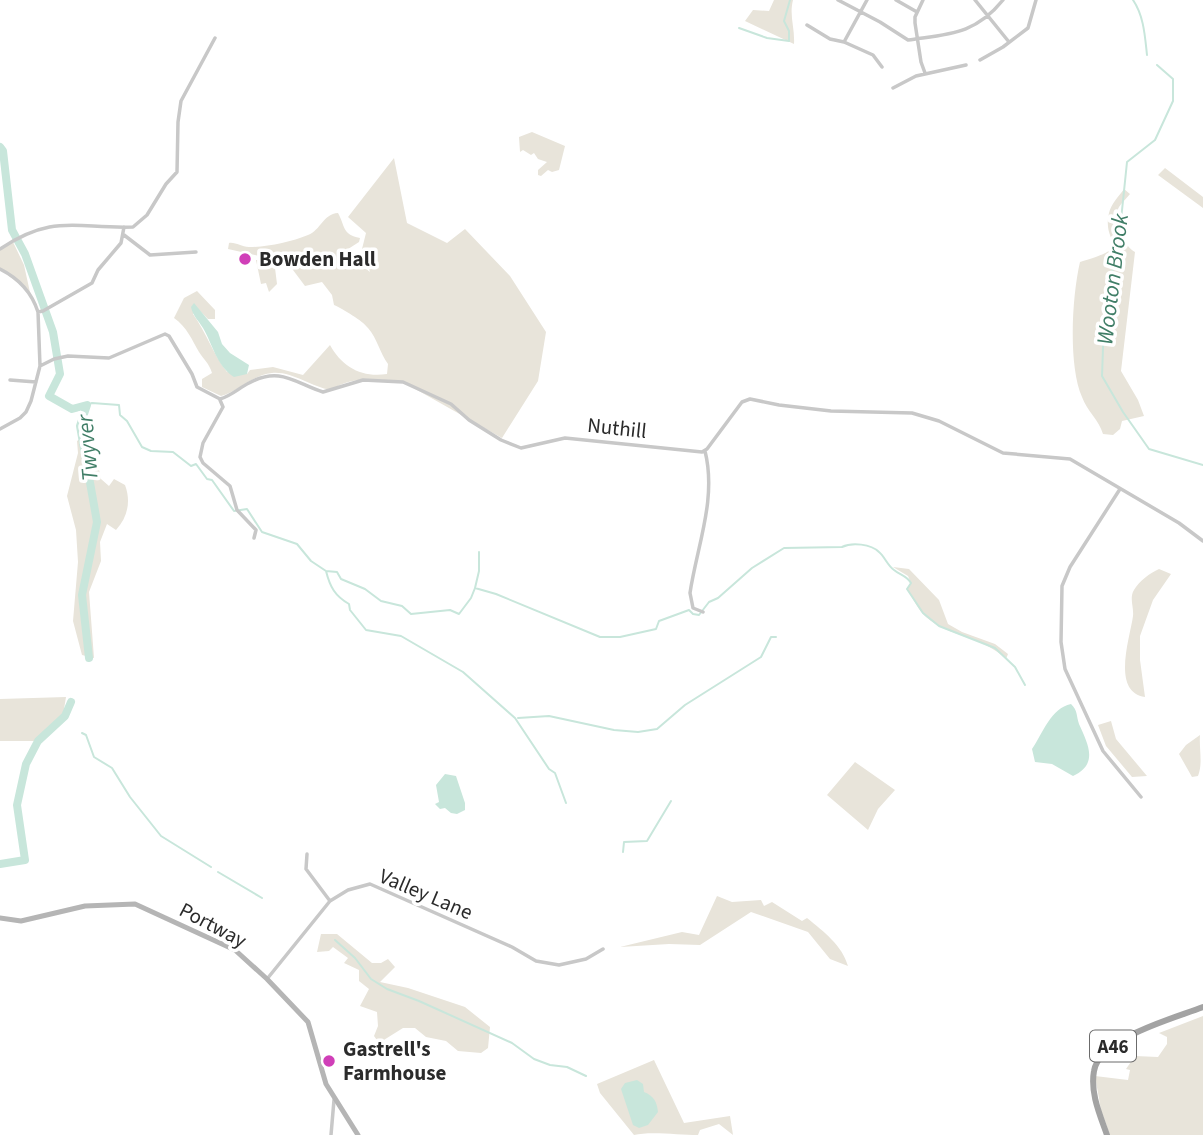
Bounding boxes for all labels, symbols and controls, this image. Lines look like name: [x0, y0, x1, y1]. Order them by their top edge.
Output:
water label: Wooton Brook: [1088, 211, 1137, 347]
place label: Bowden Hall: [259, 244, 376, 274]
marker: Bowden Hall: [237, 251, 253, 267]
street label: Nuthill: [586, 410, 648, 446]
water label: Twyver: [68, 412, 107, 483]
street label: Valley Lane: [375, 861, 477, 927]
street label: Portway: [174, 895, 252, 955]
road number: A46: [1090, 1030, 1136, 1062]
place label: Gastrell's Farmhouse: [343, 1034, 446, 1088]
marker: Gastrell's Farmhouse: [321, 1053, 337, 1069]

